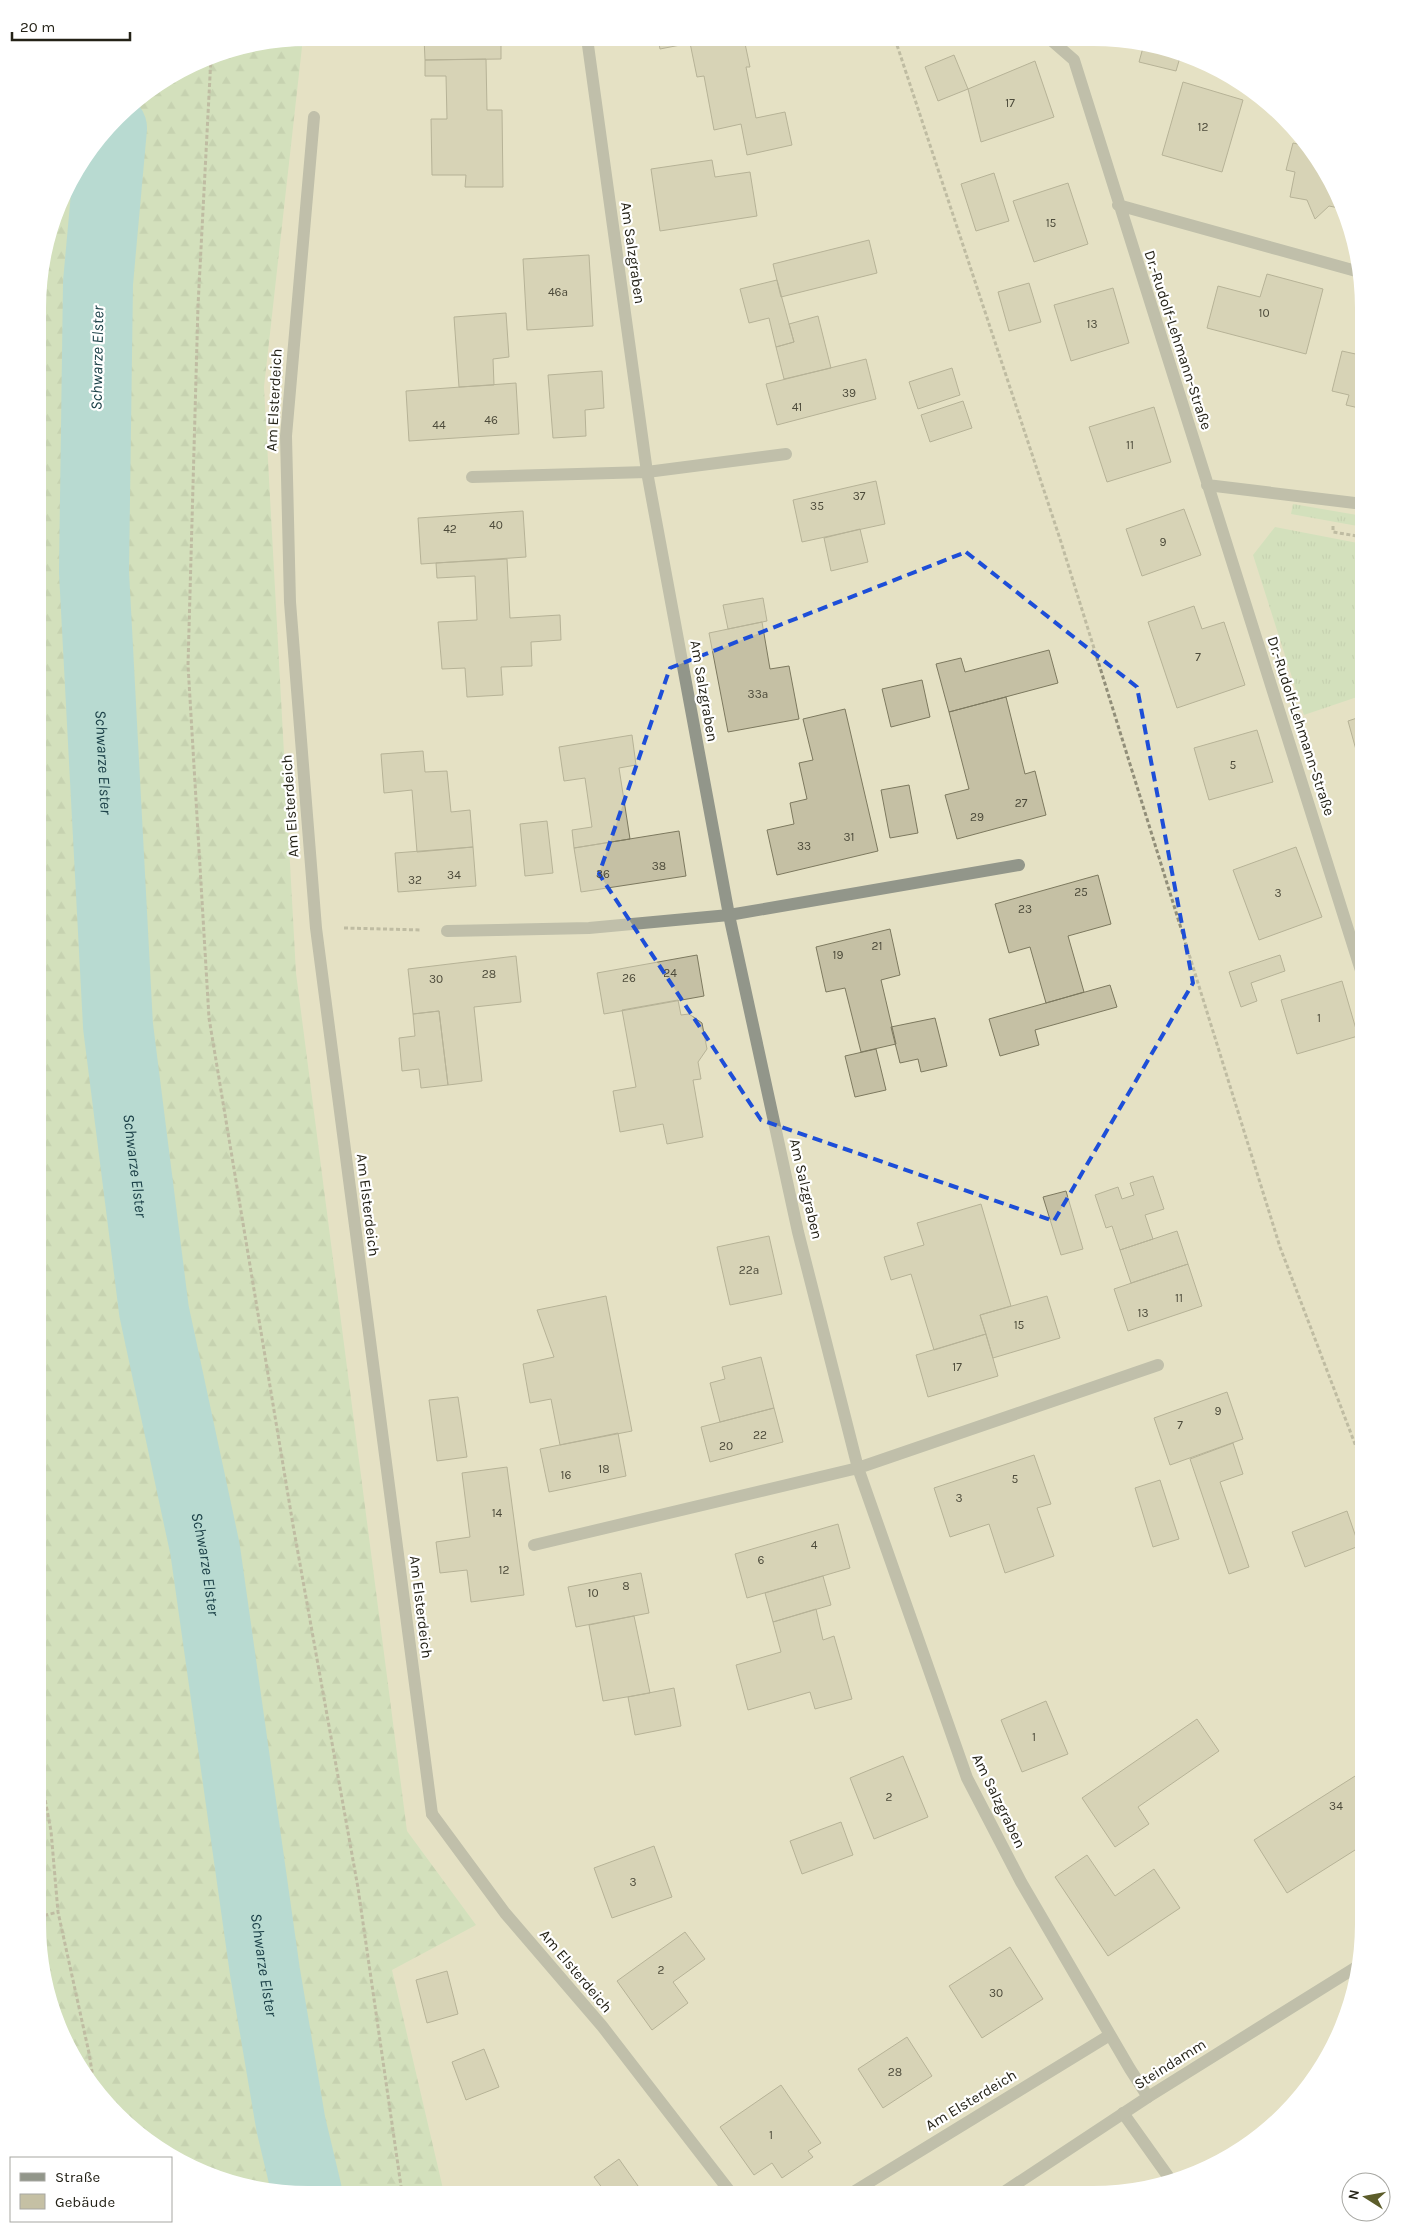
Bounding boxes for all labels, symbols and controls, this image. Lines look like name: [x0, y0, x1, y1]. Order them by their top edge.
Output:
scale bar: [12, 10, 130, 42]
text: 20 m: [20, 18, 55, 36]
house number: 17: [1005, 96, 1015, 110]
house number: 12: [1198, 120, 1209, 134]
street label: Am Salzgraben: [617, 201, 649, 305]
house number: 15: [1046, 216, 1057, 230]
street label: Dr.-Rudolf-Lehmann-Straße: [1140, 248, 1216, 432]
house number: 46a: [548, 285, 568, 299]
water label: Schwarze Elster: [87, 305, 107, 410]
house number: 10: [1258, 306, 1270, 320]
house number: 13: [1086, 317, 1098, 331]
street label: Am Elsterdeich: [262, 348, 286, 452]
house number: 39: [842, 386, 856, 400]
house number: 41: [792, 400, 802, 414]
house number: 46: [484, 413, 498, 427]
house number: 44: [432, 418, 446, 432]
house number: 11: [1126, 438, 1134, 452]
house number: 37: [853, 489, 866, 503]
house number: 35: [810, 499, 824, 513]
house number: 40: [489, 518, 503, 532]
house number: 42: [443, 522, 457, 536]
house number: 9: [1160, 535, 1167, 549]
street label: Dr.-Rudolf-Lehmann-Straße: [1263, 634, 1339, 818]
street label: Am Salzgraben: [686, 639, 722, 743]
house number: 7: [1195, 650, 1201, 664]
house number: 33a: [748, 687, 768, 701]
water label: Schwarze Elster: [92, 709, 116, 815]
street label: Am Elsterdeich: [277, 754, 303, 858]
house number: 5: [1230, 758, 1237, 772]
house number: 27: [1015, 796, 1028, 810]
house number: 29: [970, 810, 984, 824]
house number: 31: [843, 830, 855, 844]
house number: 33: [797, 839, 811, 853]
house number: 38: [652, 859, 666, 873]
house number: 36: [596, 867, 610, 881]
house number: 34: [447, 868, 461, 882]
house number: 32: [408, 873, 422, 887]
house number: 25: [1074, 885, 1088, 899]
house number: 3: [1274, 886, 1282, 900]
house number: 23: [1018, 902, 1032, 916]
house number: 21: [872, 939, 882, 953]
house number: 19: [833, 948, 843, 962]
house number: 24: [663, 966, 677, 980]
house number: 28: [482, 967, 496, 981]
house number: 26: [622, 971, 636, 985]
house number: 30: [429, 972, 443, 986]
house number: 1: [1317, 1011, 1321, 1025]
water label: Schwarze Elster: [120, 1112, 152, 1219]
street label: Am Salzgraben: [786, 1137, 826, 1241]
street label: Am Elsterdeich: [353, 1153, 383, 1257]
house number: 22a: [739, 1263, 759, 1277]
house number: 11: [1175, 1291, 1183, 1305]
house number: 13: [1137, 1306, 1149, 1320]
house number: 15: [1014, 1318, 1025, 1332]
house number: 17: [952, 1360, 962, 1374]
house number: 9: [1215, 1404, 1222, 1418]
house number: 7: [1177, 1418, 1183, 1432]
house number: 22: [753, 1428, 767, 1442]
house number: 20: [719, 1439, 733, 1453]
house number: 18: [598, 1462, 610, 1476]
house number: 16: [561, 1468, 572, 1482]
house number: 5: [1012, 1472, 1019, 1486]
house number: 3: [955, 1491, 963, 1505]
house number: 14: [492, 1506, 503, 1520]
water label: Schwarze Elster: [188, 1511, 224, 1618]
house number: 4: [811, 1538, 818, 1552]
house number: 6: [758, 1553, 765, 1567]
street label: Am Elsterdeich: [406, 1555, 436, 1659]
house number: 12: [499, 1563, 510, 1577]
house number: 8: [622, 1579, 630, 1593]
house number: 10: [587, 1586, 599, 1600]
house number: 1: [1032, 1730, 1036, 1744]
street label: Am Salzgraben: [968, 1751, 1030, 1851]
house number: 2: [886, 1790, 893, 1804]
house number: 34: [1329, 1799, 1343, 1813]
house number: 3: [629, 1875, 637, 1889]
water label: Schwarze Elster: [247, 1912, 282, 2019]
street label: Am Elsterdeich: [536, 1926, 616, 2016]
house number: 2: [658, 1963, 665, 1977]
house number: 30: [989, 1986, 1003, 2000]
street label: Steindamm: [1131, 2035, 1209, 2093]
house number: 28: [888, 2065, 902, 2079]
street label: Am Elsterdeich: [922, 2066, 1020, 2134]
house number: 1: [769, 2128, 773, 2142]
legend: [10, 2157, 172, 2222]
text: Straße: [55, 2168, 100, 2186]
north arrow: [1341, 2172, 1391, 2222]
text: N: [1344, 2188, 1363, 2201]
text: Gebäude: [55, 2193, 115, 2211]

